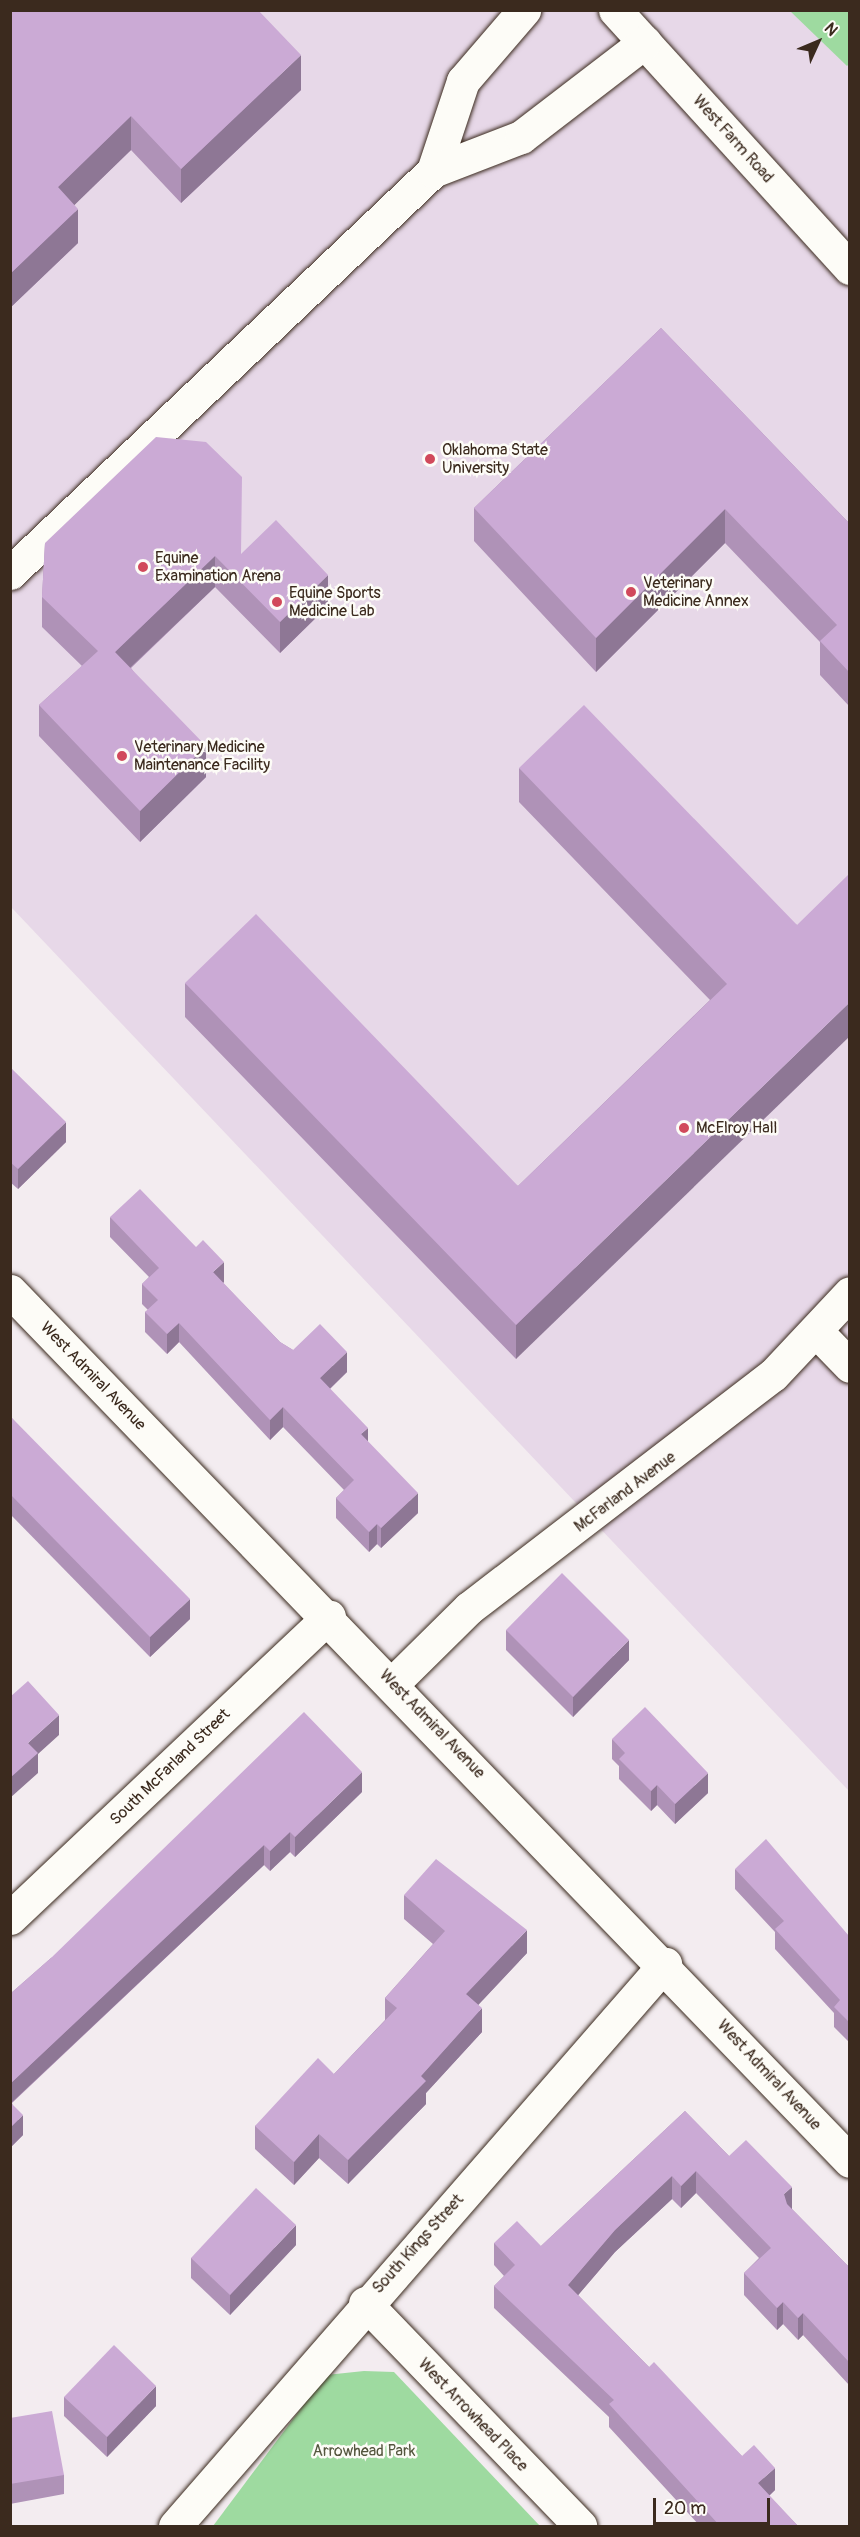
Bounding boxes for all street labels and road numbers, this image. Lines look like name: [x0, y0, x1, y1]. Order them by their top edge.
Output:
street label: West Farm Road: [689, 91, 777, 187]
street label: West Admiral Avenue: [36, 1318, 150, 1434]
street label: McFarland Avenue: [571, 1448, 679, 1536]
street label: West Admiral Avenue: [375, 1666, 489, 1782]
street label: South McFarland Street: [106, 1705, 234, 1829]
street label: West Admiral Avenue: [713, 2016, 825, 2134]
street label: South Kings Street: [368, 2190, 468, 2298]
street label: West Arrowhead Place: [414, 2355, 532, 2475]

